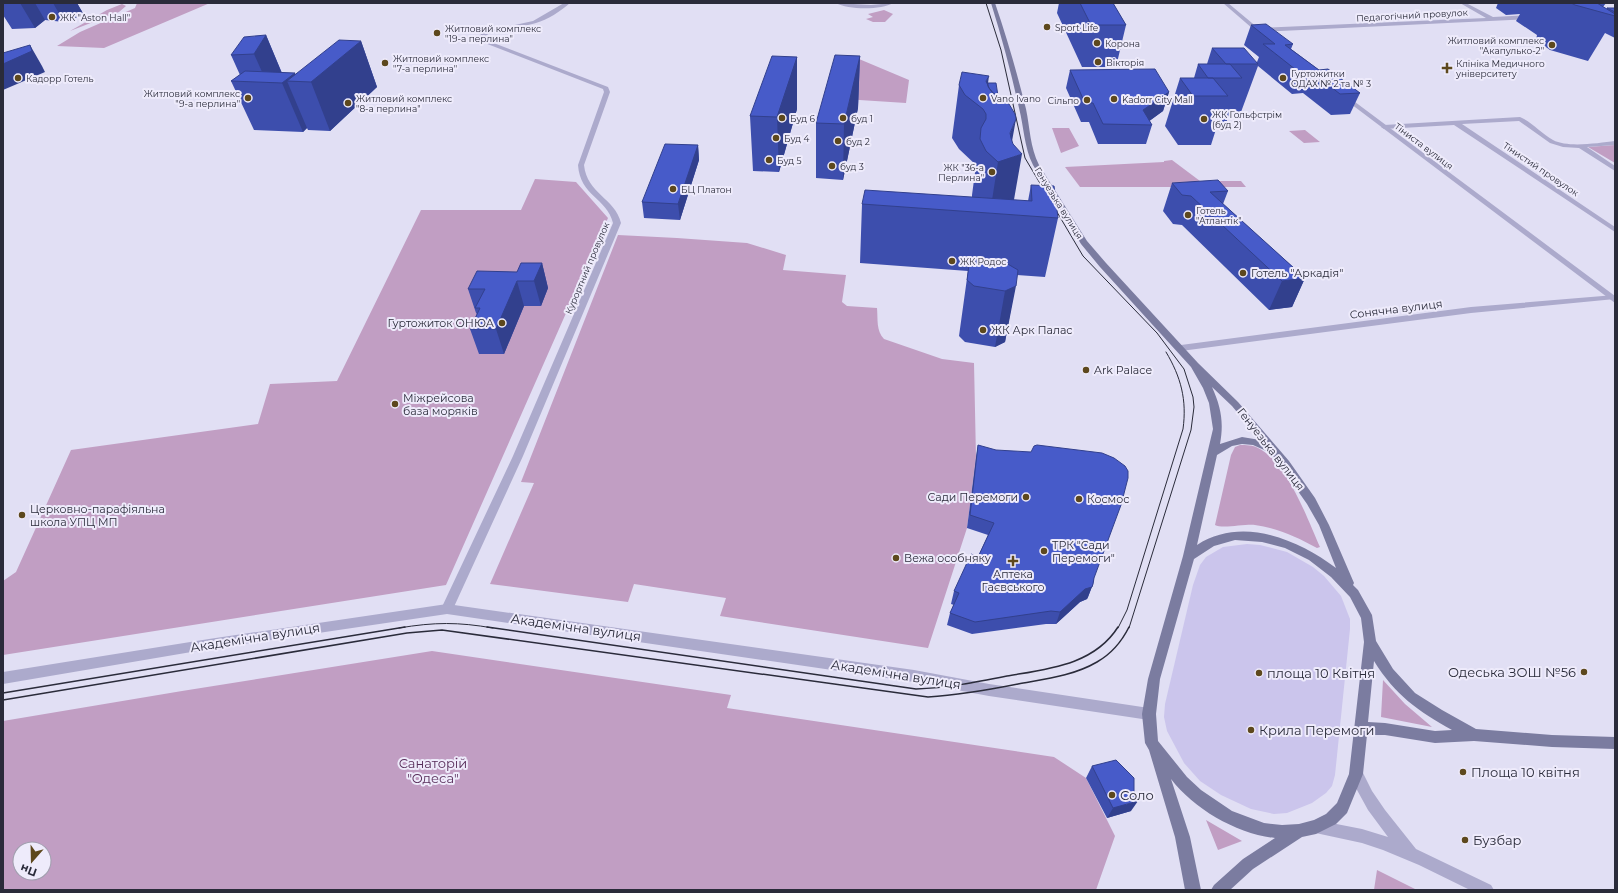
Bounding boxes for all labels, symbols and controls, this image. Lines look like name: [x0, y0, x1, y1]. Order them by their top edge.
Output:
street label: Педагогічний провулок: [1356, 7, 1469, 23]
marker: ЖК "Aston Hall": [47, 12, 57, 22]
place label: ЖК "Aston Hall": [60, 12, 130, 23]
marker: Sport Life: [1042, 22, 1052, 32]
place label: Sport Life: [1055, 22, 1099, 33]
place label: Житловий комплекс "19-а перлина": [445, 23, 541, 44]
marker: Житловий комплекс "19-а перлина": [432, 28, 442, 38]
place label: Житловий комплекс "Акапулько-2": [1448, 35, 1544, 56]
marker: Корона: [1092, 38, 1102, 48]
place label: Корона: [1105, 38, 1140, 49]
marker: Житловий комплекс "Акапулько-2": [1547, 40, 1557, 50]
place label: Житловий комплекс "7-а перлина": [393, 53, 489, 74]
marker: Вікторія: [1093, 57, 1103, 67]
place label: Вікторія: [1106, 57, 1144, 68]
marker: Житловий комплекс "7-а перлина": [380, 58, 390, 68]
place label: Клініка Медичного університету: [1455, 58, 1545, 79]
marker: Клініка Медичного університету: [1441, 62, 1453, 74]
place label: Гуртожитки ОДАХ № 2 та № 3: [1291, 68, 1371, 89]
marker: Кадорр Готель: [13, 73, 23, 83]
place label: Кадорр Готель: [26, 73, 94, 84]
marker: Гуртожитки ОДАХ № 2 та № 3: [1278, 73, 1288, 83]
place label: Житловий комплекс "9-а перлина": [144, 88, 240, 109]
marker: Житловий комплекс "9-а перлина": [243, 93, 253, 103]
place label: Житловий комплекс "8-а перлина": [356, 93, 452, 114]
marker: Vano Ivano: [978, 93, 988, 103]
place label: Vano Ivano: [991, 93, 1041, 104]
marker: Kadorr City Mall: [1109, 94, 1119, 104]
place label: Kadorr City Mall: [1122, 94, 1193, 105]
place label: Сільпо: [1048, 95, 1079, 106]
marker: Сільпо: [1082, 95, 1092, 105]
marker: Житловий комплекс "8-а перлина": [343, 98, 353, 108]
place label: ЖК Гольфстрім (буд 2): [1212, 109, 1282, 130]
marker: Буд 6: [777, 113, 787, 123]
place label: Буд 6: [790, 113, 815, 124]
marker: буд 1: [838, 113, 848, 123]
place label: буд 1: [851, 113, 873, 124]
marker: ЖК Гольфстрім (буд 2): [1199, 114, 1209, 124]
street label: Тіниста вулиця: [1393, 120, 1455, 172]
marker: Буд 4: [771, 133, 781, 143]
place label: Буд 4: [784, 133, 809, 144]
marker: буд 2: [833, 136, 843, 146]
place label: буд 2: [846, 136, 870, 147]
street label: Тінистий провулок: [1501, 140, 1582, 199]
marker: Буд 5: [764, 155, 774, 165]
place label: Буд 5: [777, 155, 802, 166]
marker: буд 3: [827, 161, 837, 171]
place label: буд 3: [840, 161, 864, 172]
place label: ЖК "36-а Перлина": [938, 162, 984, 183]
street label: Генуезька вулиця: [1032, 165, 1086, 241]
marker: ЖК "36-а Перлина": [987, 167, 997, 177]
marker: БЦ Платон: [668, 184, 678, 194]
place label: БЦ Платон: [681, 184, 732, 195]
place label: Готель "Атлантік": [1196, 205, 1242, 226]
marker: Готель "Атлантік": [1183, 210, 1193, 220]
street label: Курортний провулок: [563, 220, 612, 316]
marker: ЖК Родос: [947, 256, 957, 266]
place label: ЖК Родос: [960, 256, 1006, 267]
place label: Готель "Аркадія": [1251, 266, 1343, 280]
marker: Готель "Аркадія": [1238, 268, 1248, 278]
street label: Сонячна вулиця: [1349, 296, 1443, 322]
place label: Гуртожиток ОНЮА: [387, 316, 495, 330]
marker: Гуртожиток ОНЮА: [497, 318, 507, 328]
place label: ЖК Арк Палас: [991, 323, 1073, 337]
marker: ЖК Арк Палас: [978, 325, 988, 335]
place label: Ark Palace: [1094, 363, 1152, 377]
marker: Ark Palace: [1081, 365, 1091, 375]
place label: Міжрейсова база моряків: [403, 391, 478, 418]
marker: Міжрейсова база моряків: [390, 399, 400, 409]
street label: Генуезька вулиця: [1234, 405, 1308, 493]
place label: Сади Перемоги: [927, 490, 1018, 504]
marker: Сади Перемоги: [1021, 492, 1031, 502]
place label: Космос: [1087, 492, 1129, 506]
marker: Космос: [1074, 494, 1084, 504]
place label: Церковно-парафіяльна школа УПЦ МП: [30, 502, 165, 529]
marker: Церковно-парафіяльна школа УПЦ МП: [17, 510, 27, 520]
place label: ТРК "Сади Перемоги": [1052, 538, 1115, 565]
marker: ТРК "Сади Перемоги": [1039, 546, 1049, 556]
place label: Вежа особняку: [904, 551, 992, 565]
marker: Вежа особняку: [891, 553, 901, 563]
marker: Аптека Гаєвського: [1008, 556, 1018, 566]
place label: Аптека Гаєвського: [982, 567, 1044, 594]
street label: Академічна вулиця: [510, 610, 642, 644]
street label: Академічна вулиця: [189, 619, 321, 655]
street label: Академічна вулиця: [830, 656, 962, 692]
place label: Одеська ЗОШ №56: [1448, 664, 1576, 680]
place label: площа 10 Квітня: [1267, 665, 1375, 681]
marker: Одеська ЗОШ №56: [1579, 667, 1589, 677]
marker: площа 10 Квітня: [1254, 668, 1264, 678]
place label: Крила Перемоги: [1259, 722, 1374, 738]
marker: Крила Перемоги: [1246, 725, 1256, 735]
park label: Санаторій "Одеса": [399, 755, 467, 786]
place label: Площа 10 квітня: [1471, 764, 1580, 780]
marker: Площа 10 квітня: [1458, 767, 1468, 777]
place label: Соло: [1120, 787, 1154, 803]
marker: Соло: [1107, 790, 1117, 800]
place label: Бузбар: [1473, 832, 1522, 848]
marker: Бузбар: [1460, 835, 1470, 845]
north arrow: [12, 841, 52, 881]
text: Пн: [18, 861, 39, 880]

